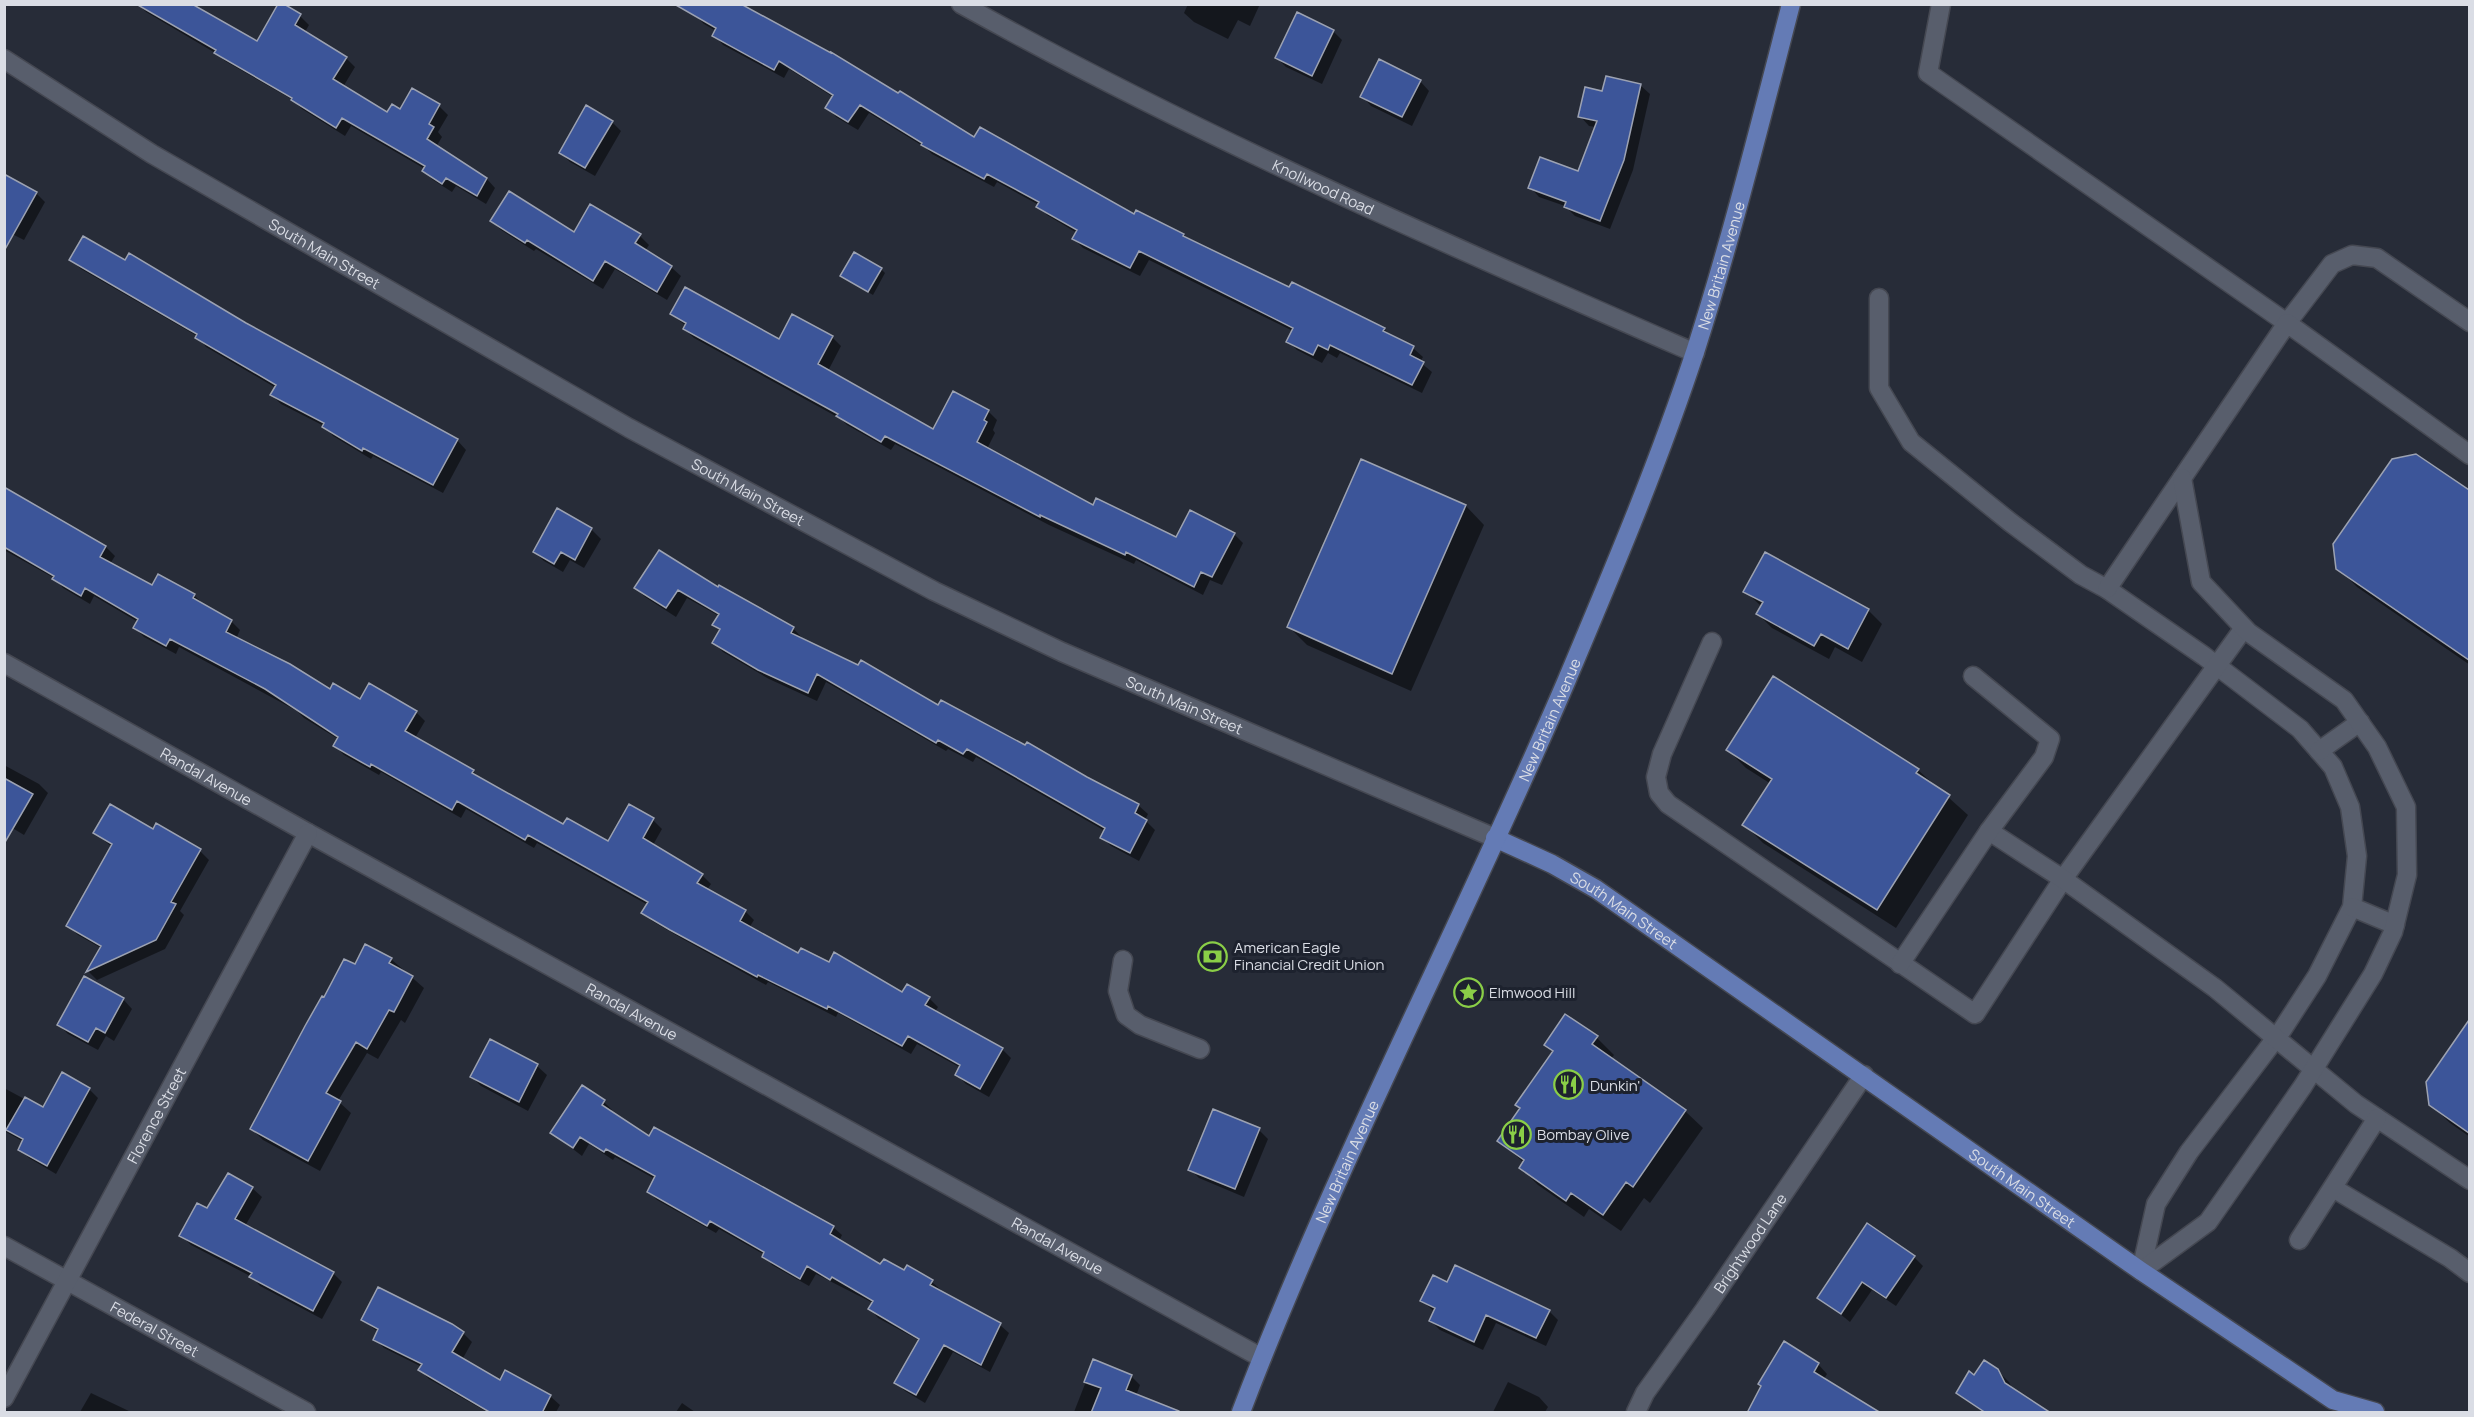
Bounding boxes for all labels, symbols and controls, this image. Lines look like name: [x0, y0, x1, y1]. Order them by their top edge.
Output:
street label: Knollwood Road: [1269, 154, 1378, 220]
street label: New Britain Avenue: [1692, 199, 1749, 332]
street label: South Main Street: [265, 213, 384, 294]
street label: South Main Street: [688, 453, 808, 530]
street label: New Britain Avenue: [1513, 655, 1585, 785]
street label: South Main Street: [1123, 670, 1246, 739]
street label: Randal Avenue: [157, 742, 256, 810]
street label: South Main Street: [1566, 866, 1682, 954]
place label: American Eagle Financial Credit Union: [1234, 937, 1385, 975]
bank icon: American Eagle Financial Credit Union: [1197, 940, 1229, 972]
place icon: Elmwood Hill: [1452, 976, 1484, 1008]
street label: Randal Avenue: [582, 977, 682, 1045]
place label: Elmwood Hill: [1489, 982, 1575, 1003]
street label: Florence Street: [122, 1063, 191, 1167]
restaurant icon: Dunkin': [1553, 1069, 1585, 1101]
place label: Dunkin': [1590, 1075, 1640, 1096]
street label: New Britain Avenue: [1310, 1096, 1384, 1226]
restaurant icon: Bombay Olive: [1500, 1118, 1532, 1150]
place label: Bombay Olive: [1537, 1124, 1630, 1145]
street label: South Main Street: [1965, 1143, 2080, 1232]
street label: Brightwood Lane: [1708, 1189, 1791, 1297]
street label: Randal Avenue: [1008, 1212, 1108, 1279]
street label: Federal Street: [107, 1296, 203, 1362]

